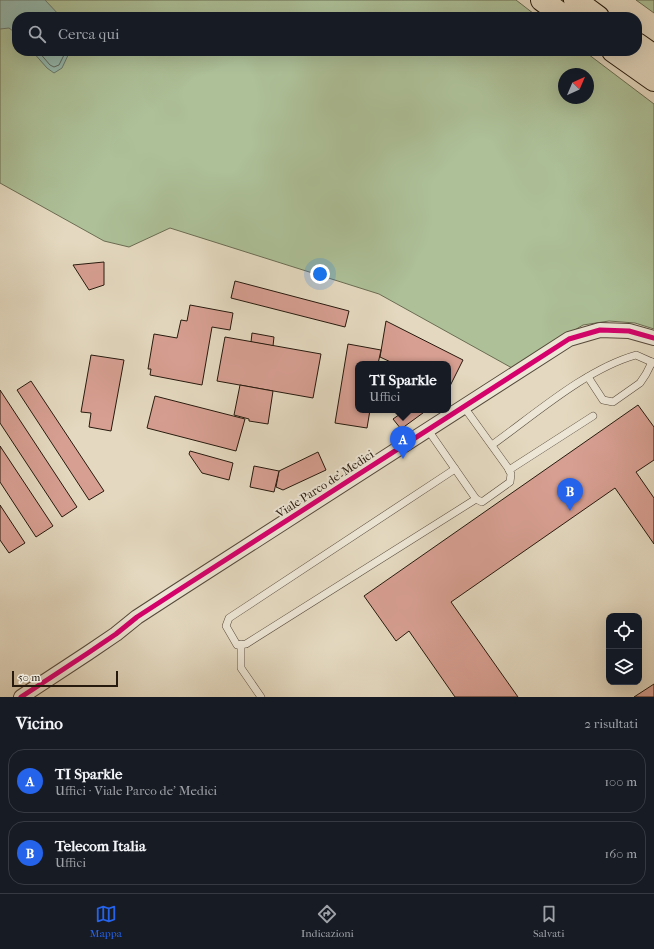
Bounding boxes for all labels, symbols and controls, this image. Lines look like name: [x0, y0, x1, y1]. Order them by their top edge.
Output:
search box: [12, 12, 642, 56]
icon: search: [26, 23, 48, 45]
text: Cerca qui: [58, 25, 119, 43]
north arrow: [558, 68, 594, 104]
your location: [310, 264, 330, 284]
popup: [355, 361, 451, 413]
text: TI Sparkle: [369, 371, 437, 389]
text: Uffici: [369, 389, 400, 404]
pin: A: [390, 426, 416, 459]
street label: Viale Parco de' Medici: [273, 447, 377, 521]
pin: B: [557, 478, 583, 511]
map controls: [606, 613, 642, 685]
button: locate: [606, 613, 642, 649]
button: layers: [606, 649, 642, 685]
scale bar: [12, 669, 118, 688]
text: 50 m: [18, 671, 40, 684]
text: Vicino: [16, 713, 63, 733]
text: 2 risultati: [584, 716, 638, 731]
text: TI Sparkle: [55, 765, 122, 783]
text: A: [26, 774, 34, 789]
text: 100 m: [604, 774, 637, 789]
text: Uffici · Viale Parco de' Medici: [55, 783, 217, 798]
text: Telecom Italia: [55, 837, 146, 855]
text: B: [26, 846, 34, 861]
text: 160 m: [605, 846, 637, 861]
text: Uffici: [55, 855, 86, 870]
tab: Mappa: [90, 903, 122, 940]
tab: Indicazioni: [301, 903, 354, 940]
tab: Salvati: [533, 903, 564, 940]

